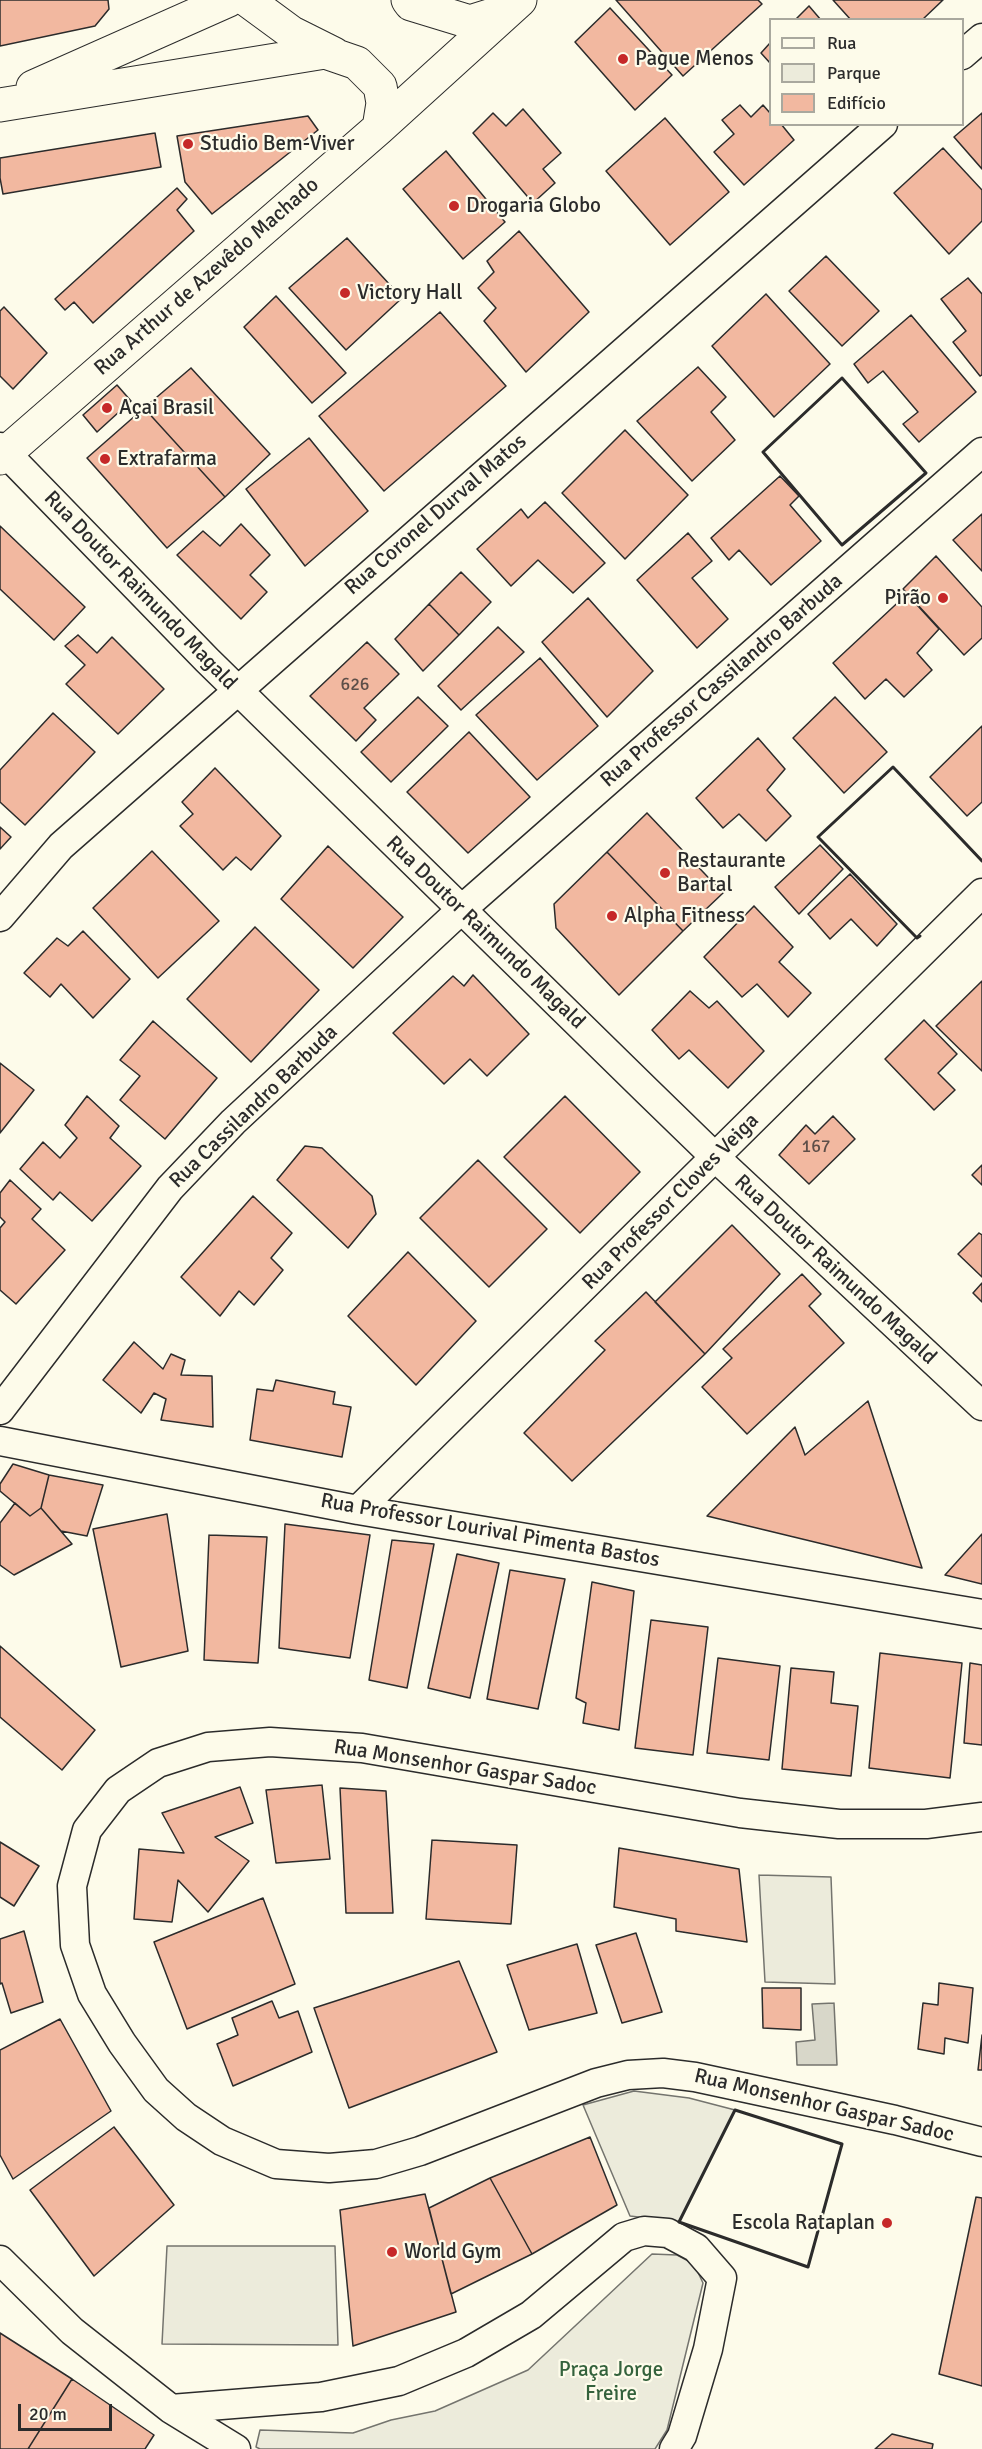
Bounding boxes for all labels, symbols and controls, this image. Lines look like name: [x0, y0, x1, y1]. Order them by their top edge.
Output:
legend: [769, 18, 964, 126]
text: Rua: [827, 32, 856, 54]
place label: Pague Menos: [635, 46, 754, 72]
marker: Pague Menos: [616, 52, 630, 66]
text: Parque: [827, 62, 881, 84]
text: Edifício: [827, 92, 886, 114]
place label: Studio Bem-Viver: [200, 131, 354, 157]
marker: Studio Bem-Viver: [181, 137, 195, 151]
street label: Rua Arthur de Azevêdo Machado: [90, 173, 324, 381]
place label: Drogaria Globo: [466, 193, 601, 219]
marker: Drogaria Globo: [447, 199, 461, 213]
place label: Victory Hall: [357, 280, 462, 306]
marker: Victory Hall: [338, 286, 352, 300]
place label: Açai Brasil: [119, 395, 214, 421]
marker: Açai Brasil: [100, 401, 114, 415]
street label: Rua Coronel Durval Matos: [340, 429, 532, 601]
place label: Extrafarma: [117, 446, 217, 472]
marker: Extrafarma: [98, 452, 112, 466]
street label: Rua Doutor Raimundo Magald: [38, 486, 242, 696]
street label: Rua Professor Cassilandro Barbuda: [596, 569, 848, 793]
place label: Pirão: [884, 585, 931, 611]
marker: Pirão: [936, 591, 950, 605]
house number: 626: [340, 674, 370, 696]
street label: Rua Doutor Raimundo Magald: [380, 831, 590, 1035]
place label: Restaurante Bartal: [677, 848, 786, 898]
marker: Restaurante Bartal: [658, 866, 672, 880]
place label: Alpha Fitness: [624, 903, 745, 929]
marker: Alpha Fitness: [605, 909, 619, 923]
street label: Rua Cassilandro Barbuda: [165, 1020, 343, 1194]
street label: Rua Professor Cloves Veiga: [577, 1108, 765, 1296]
house number: 167: [801, 1136, 831, 1158]
street label: Rua Doutor Raimundo Magald: [729, 1170, 941, 1370]
street label: Rua Professor Lourival Pimenta Bastos: [319, 1489, 661, 1573]
street label: Rua Monsenhor Gaspar Sadoc: [332, 1735, 598, 1801]
street label: Rua Monsenhor Gaspar Sadoc: [692, 2064, 956, 2148]
place label: Escola Rataplan: [731, 2210, 875, 2236]
marker: Escola Rataplan: [880, 2216, 894, 2230]
place label: World Gym: [404, 2239, 501, 2265]
marker: World Gym: [385, 2245, 399, 2259]
park label: Praça Jorge Freire: [559, 2357, 663, 2407]
scale bar: [21, 2392, 116, 2430]
text: 20 m: [29, 2403, 67, 2425]

